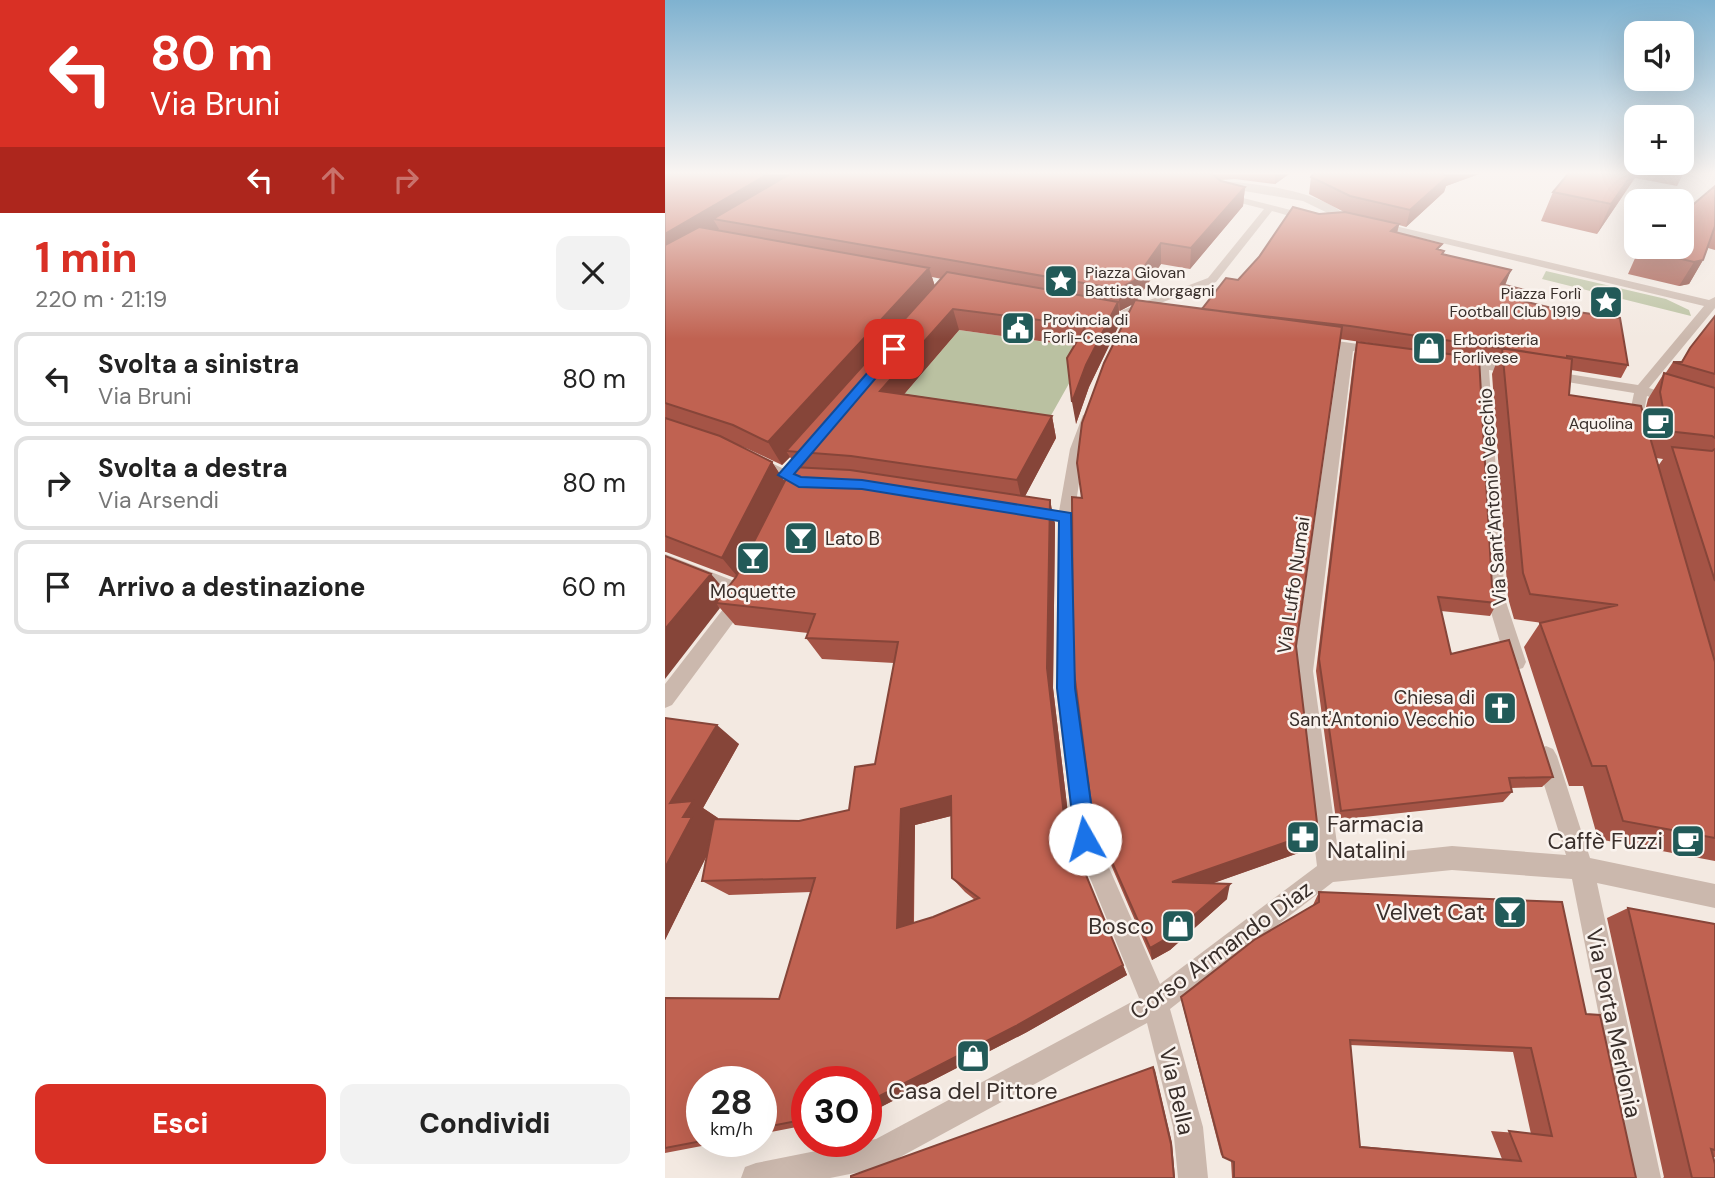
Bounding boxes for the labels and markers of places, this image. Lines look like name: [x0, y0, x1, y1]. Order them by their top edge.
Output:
place icon: Piazza Giovan Battista Morgagni: [1042, 262, 1080, 300]
place label: Piazza Giovan Battista Morgagni: [1085, 262, 1215, 301]
place label: Piazza Forlì Football Club 1919: [1449, 283, 1581, 322]
place icon: Piazza Forlì Football Club 1919: [1587, 283, 1625, 321]
public building icon: Provincia di Forlì-Cesena: [999, 309, 1037, 347]
place label: Provincia di Forlì-Cesena: [1043, 309, 1138, 348]
pin: [864, 319, 924, 379]
shop icon: Erboristeria Forlivese: [1410, 329, 1448, 367]
place label: Erboristeria Forlivese: [1453, 329, 1539, 368]
cafe icon: Aquolina: [1639, 404, 1677, 442]
place label: Aquolina: [1569, 413, 1633, 434]
bar icon: Lato B: [782, 519, 820, 557]
place label: Lato B: [825, 526, 880, 551]
bar icon: Moquette: [734, 539, 772, 577]
place label: Moquette: [710, 579, 796, 604]
place label: Chiesa di Sant'Antonio Vecchio: [1289, 685, 1475, 732]
church icon: Chiesa di Sant'Antonio Vecchio: [1481, 689, 1519, 727]
place label: Farmacia Natalini: [1327, 809, 1424, 865]
pharmacy icon: Farmacia Natalini: [1284, 818, 1322, 856]
cafe icon: Caffè Fuzzi: [1669, 822, 1707, 860]
place label: Caffè Fuzzi: [1548, 826, 1663, 856]
bar icon: Velvet Cat: [1491, 893, 1529, 931]
place label: Velvet Cat: [1376, 897, 1485, 927]
shop icon: Bosco: [1159, 907, 1197, 945]
place label: Bosco: [1088, 911, 1154, 941]
shop icon: Casa del Pittore: [954, 1037, 992, 1075]
place label: Casa del Pittore: [888, 1076, 1058, 1106]

